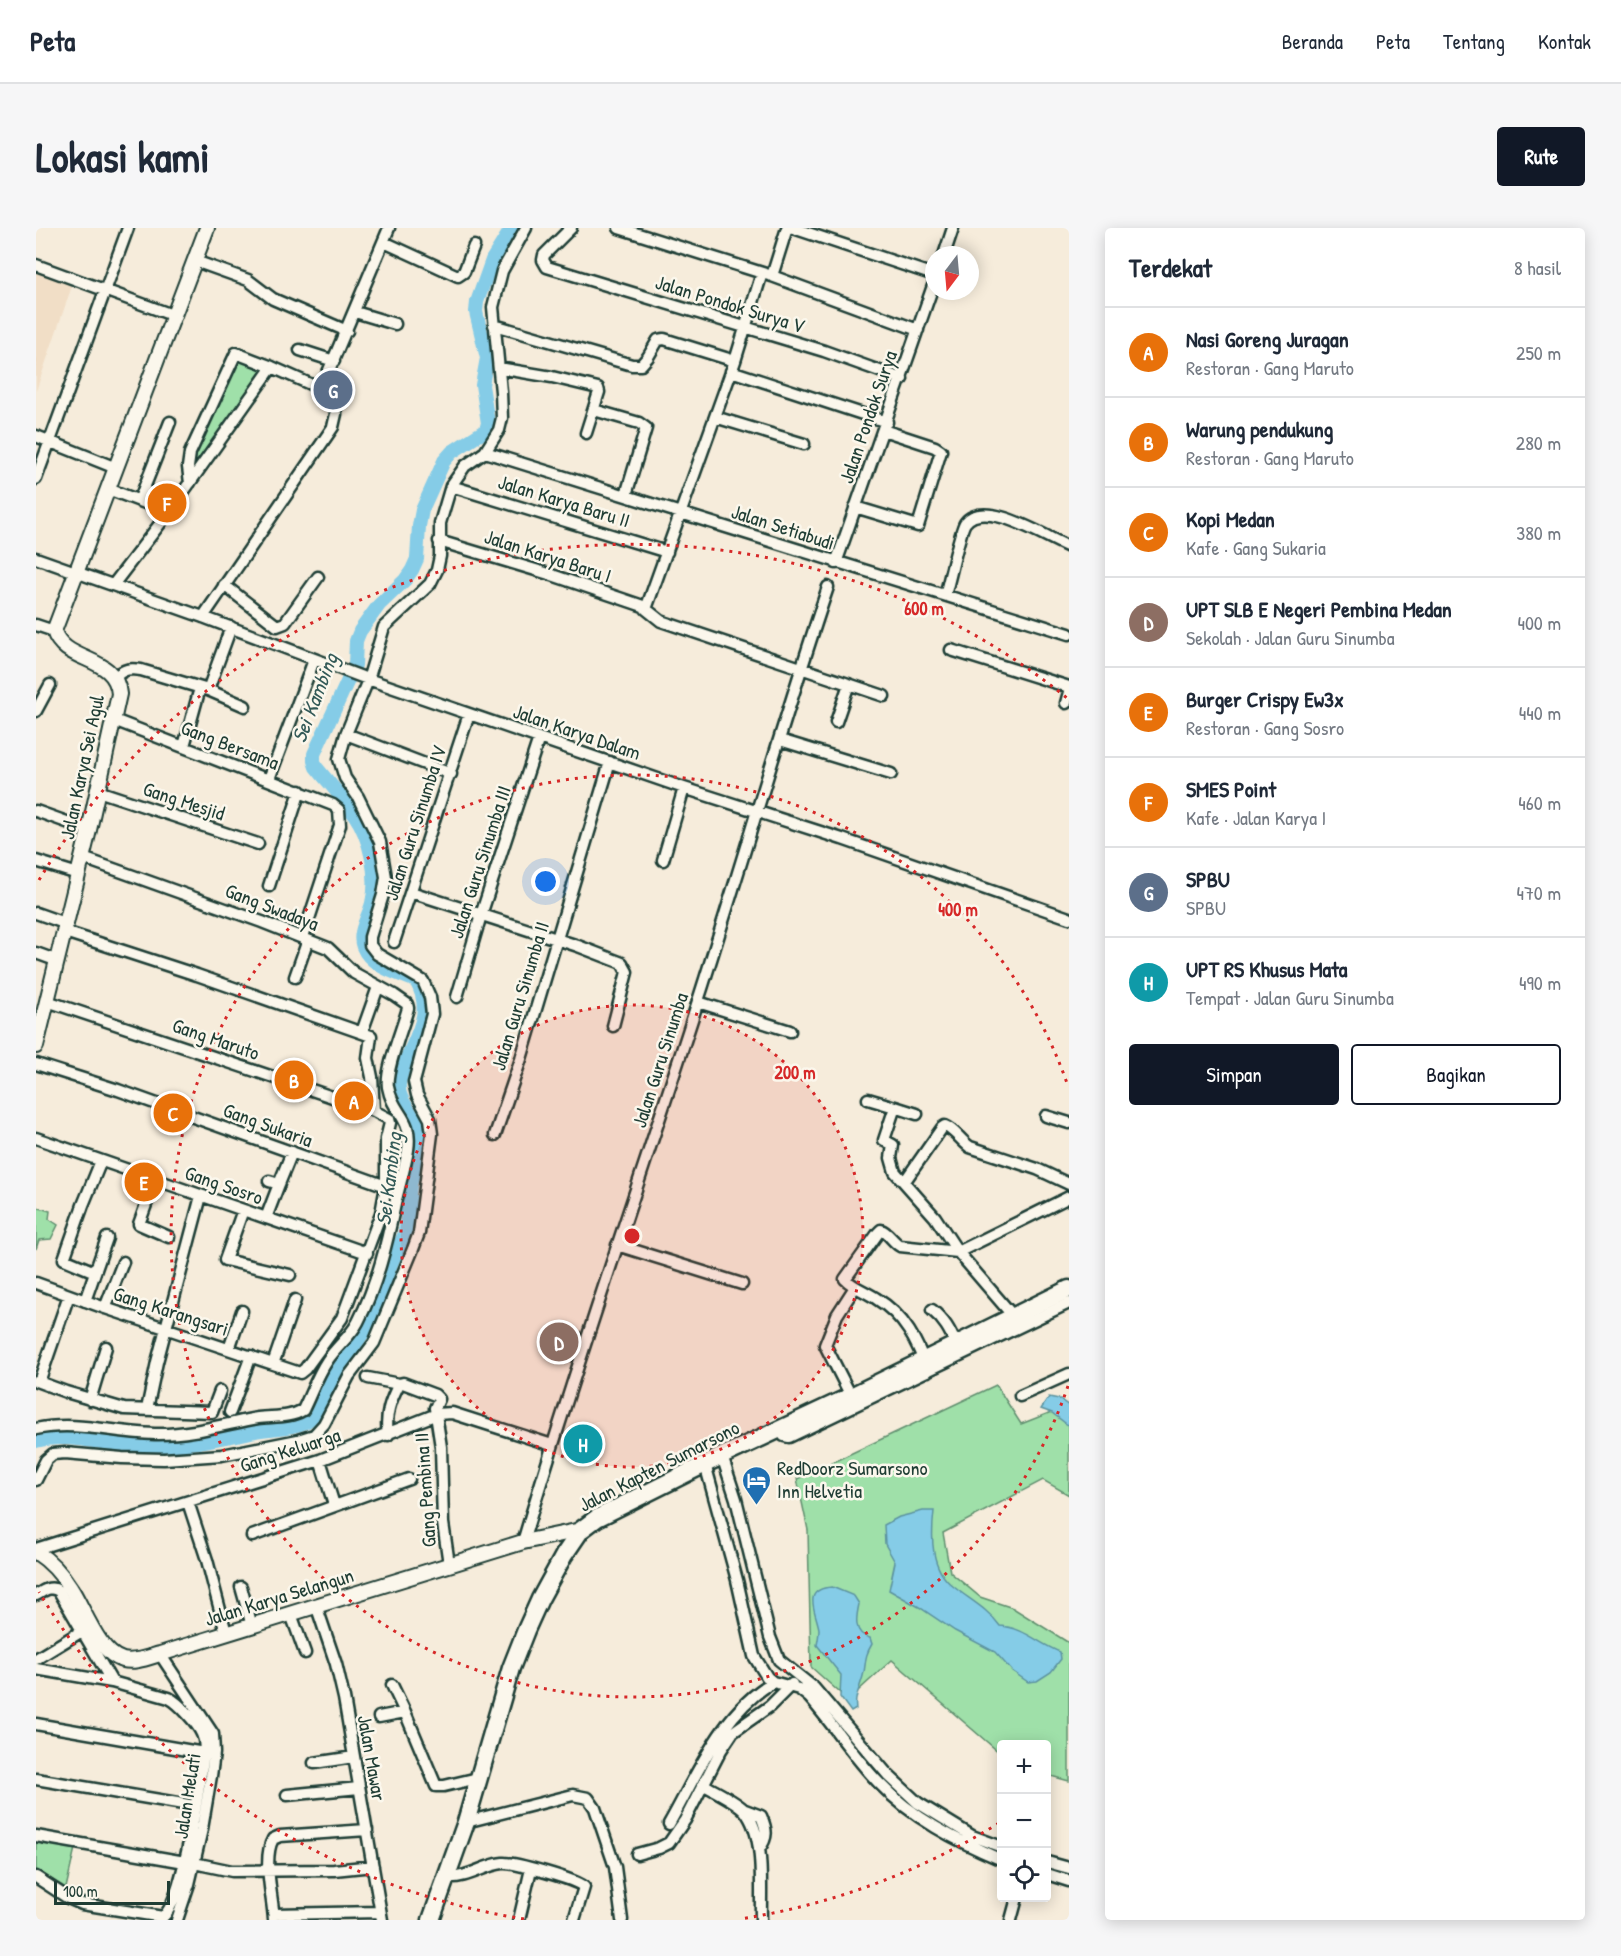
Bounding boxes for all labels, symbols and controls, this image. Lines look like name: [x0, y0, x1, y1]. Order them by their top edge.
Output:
text: Peta: [30, 22, 75, 60]
text: Beranda: [1282, 27, 1343, 56]
text: Peta: [1376, 27, 1410, 56]
text: Tentang: [1443, 27, 1505, 56]
text: Kontak: [1538, 27, 1591, 56]
button: Rute: [1497, 127, 1585, 186]
text: Lokasi kami: [36, 128, 210, 185]
north arrow: [925, 246, 979, 300]
text: Terdekat: [1129, 250, 1212, 285]
text: 8 hasil: [1514, 254, 1561, 281]
street label: Jalan Pondok Surya V: [652, 268, 809, 339]
text: Nasi Goreng Juragan: [1186, 324, 1349, 354]
text: A: [1144, 339, 1153, 366]
text: 250 m: [1516, 339, 1561, 366]
street label: Jalan Pondok Surya: [832, 347, 903, 487]
text: Restoran · Gang Maruto: [1186, 354, 1354, 381]
pin: G: [314, 368, 352, 412]
text: Warung pendukung: [1186, 414, 1333, 444]
text: B: [1143, 429, 1154, 456]
text: 280 m: [1516, 429, 1561, 456]
text: Restoran · Gang Maruto: [1186, 444, 1354, 471]
street label: Jalan Karya Baru II: [495, 468, 633, 533]
pin: F: [148, 480, 186, 526]
street label: Jalan Setiabudi: [728, 497, 838, 556]
text: Kopi Medan: [1186, 504, 1275, 534]
text: C: [1143, 519, 1154, 546]
text: 380 m: [1516, 519, 1561, 546]
street label: Jalan Karya Baru I: [481, 522, 615, 589]
text: Kafe · Gang Sukaria: [1186, 534, 1326, 561]
text: UPT SLB E Negeri Pembina Medan: [1186, 594, 1452, 624]
text: 600 m: [904, 596, 944, 621]
text: D: [1144, 609, 1153, 636]
text: 400 m: [1517, 609, 1561, 636]
text: Sekolah · Jalan Guru Sinumba: [1186, 624, 1395, 651]
water label: Sei Kambing: [284, 648, 345, 747]
text: Burger Crispy Ew3x: [1186, 684, 1344, 714]
street label: Jalan Karya Sei Agul: [53, 691, 110, 842]
street label: Jalan Karya Dalam: [510, 697, 644, 766]
text: E: [1144, 699, 1153, 726]
text: 440 m: [1519, 699, 1561, 726]
street label: Gang Bersama: [177, 714, 283, 776]
text: Restoran · Gang Sosro: [1186, 714, 1344, 741]
street label: Jalan Guru Sinumba IV: [377, 741, 452, 904]
text: SMES Point: [1186, 774, 1276, 804]
street label: Gang Mesjid: [140, 775, 229, 826]
street label: Jalan Guru Sinumba III: [442, 782, 517, 942]
text: F: [1145, 789, 1152, 816]
text: 460 m: [1518, 789, 1561, 816]
text: Kafe · Jalan Karya I: [1186, 804, 1326, 831]
text: SPBU: [1186, 864, 1230, 894]
your location: [531, 867, 560, 896]
street label: Gang Swadaya: [222, 876, 323, 937]
text: G: [1144, 879, 1153, 906]
text: 470 m: [1516, 879, 1561, 906]
text: SPBU: [1186, 894, 1226, 921]
text: 400 m: [938, 897, 978, 922]
street label: Jalan Guru Sinumba II: [484, 918, 555, 1074]
text: UPT RS Khusus Mata: [1186, 954, 1347, 984]
text: H: [1144, 969, 1153, 996]
text: 490 m: [1519, 969, 1561, 996]
text: Tempat · Jalan Guru Sinumba: [1186, 984, 1394, 1011]
street label: Jalan Guru Sinumba: [625, 989, 694, 1131]
street label: Gang Maruto: [169, 1011, 263, 1066]
button: Simpan: [1129, 1044, 1339, 1105]
button: Bagikan: [1351, 1044, 1561, 1105]
pin: B: [274, 1058, 314, 1102]
text: 200 m: [775, 1060, 815, 1085]
pin: A: [334, 1078, 374, 1124]
pin: C: [154, 1090, 192, 1136]
street label: Gang Sukaria: [220, 1096, 317, 1153]
water label: Sei Kambing: [368, 1129, 409, 1227]
street label: Gang Sosro: [182, 1159, 267, 1210]
pin: E: [124, 1160, 164, 1204]
centre of rings: [622, 1226, 642, 1246]
street label: Gang Karangsari: [110, 1279, 232, 1342]
pin: D: [540, 1320, 578, 1364]
street label: Jalan Kapten Sumarsono: [574, 1413, 744, 1518]
street label: Gang Keluarga: [236, 1421, 344, 1478]
pin: H: [564, 1422, 602, 1466]
street label: Gang Pembina II: [407, 1432, 442, 1548]
place label: RedDoorz Sumarsono Inn Helvetia: [777, 1454, 928, 1504]
hotel icon: RedDoorz Sumarsono Inn Helvetia: [740, 1464, 772, 1506]
street label: Jalan Karya Selangun: [201, 1561, 357, 1632]
street label: Jalan Mawar: [352, 1713, 393, 1803]
map controls: [997, 1740, 1051, 1902]
button: +: [997, 1740, 1051, 1794]
street label: Jalan Melati: [166, 1751, 207, 1841]
button: −: [997, 1794, 1051, 1848]
button: locate: [997, 1848, 1051, 1902]
scale bar: [54, 1878, 170, 1906]
text: 100 m: [63, 1880, 98, 1902]

